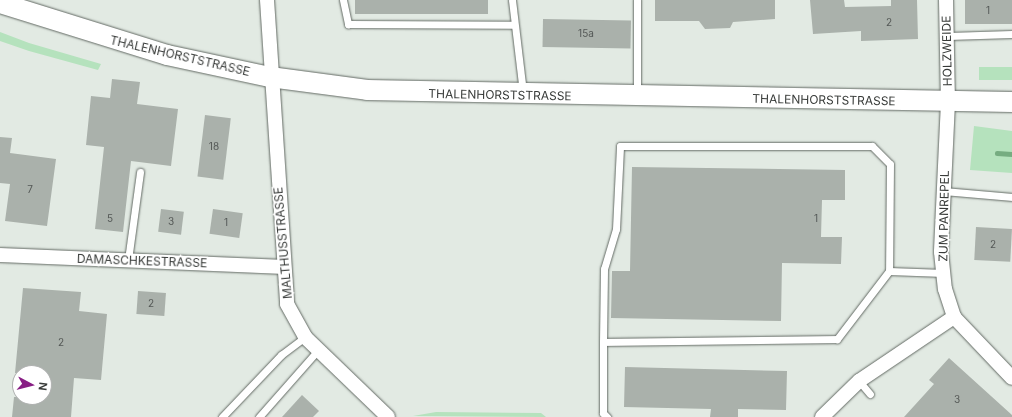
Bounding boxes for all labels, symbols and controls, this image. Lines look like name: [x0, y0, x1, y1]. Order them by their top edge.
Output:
house number: 1: [986, 5, 990, 17]
street label: HOLZWEIDE: [939, 16, 955, 86]
house number: 2: [886, 17, 892, 29]
house number: 15a: [578, 28, 594, 40]
street label: THALENHORSTSTRASSE: [109, 33, 251, 79]
street label: THALENHORSTSTRASSE: [428, 87, 572, 103]
street label: THALENHORSTSTRASSE: [752, 92, 896, 108]
house number: 18: [209, 141, 219, 153]
street label: ZUM PANREPEL: [936, 170, 952, 262]
house number: 7: [27, 184, 33, 196]
street label: MALTHUSSTRASSE: [271, 187, 295, 299]
house number: 5: [107, 213, 113, 225]
house number: 1: [814, 213, 818, 225]
house number: 3: [168, 216, 174, 228]
house number: 1: [224, 217, 228, 229]
house number: 2: [990, 239, 996, 251]
street label: DAMASCHKESTRASSE: [77, 252, 207, 270]
house number: 2: [148, 298, 154, 310]
house number: 2: [58, 337, 64, 349]
north arrow: [12, 365, 52, 405]
text: N: [35, 381, 50, 391]
house number: 3: [954, 394, 960, 406]

